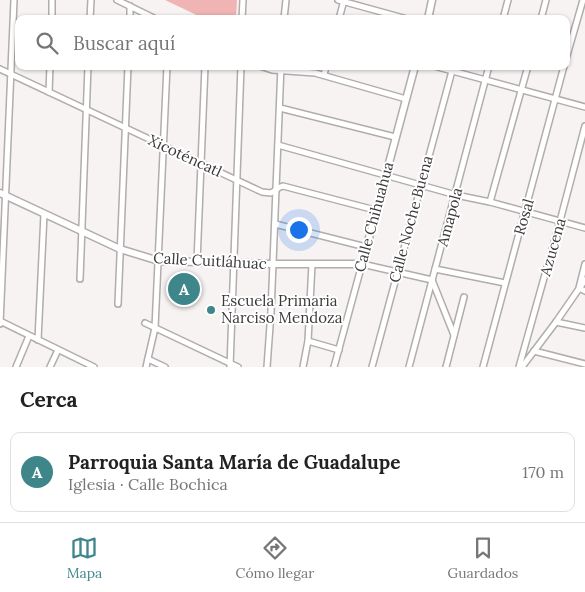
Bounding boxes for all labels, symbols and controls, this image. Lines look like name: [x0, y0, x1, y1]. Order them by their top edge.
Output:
search box: [15, 15, 570, 70]
icon: search: [33, 29, 61, 57]
text: Buscar aquí: [73, 31, 175, 55]
street label: Xicoténcatl: [145, 130, 225, 181]
street label: Calle Noche Buena: [384, 153, 437, 284]
street label: Calle Chihuahua: [350, 159, 397, 274]
street label: Amapola: [432, 185, 467, 249]
street label: Rosal: [509, 197, 538, 237]
street label: Azucena: [535, 215, 570, 279]
your location: [286, 217, 312, 243]
street label: Calle Cuitláhuac: [153, 248, 267, 273]
pin: A: [168, 270, 200, 308]
place label: Escuela Primaria Narciso Mendoza: [221, 291, 343, 327]
marker: Escuela Primaria Narciso Mendoza: [205, 304, 217, 316]
text: Cerca: [20, 386, 78, 413]
text: Parroquia Santa María de Guadalupe: [68, 450, 400, 474]
text: A: [32, 462, 42, 482]
text: 170 m: [522, 462, 564, 482]
text: Iglesia · Calle Bochica: [68, 474, 228, 494]
tab: Mapa: [67, 534, 102, 582]
tab: Cómo llegar: [236, 534, 314, 582]
tab: Guardados: [447, 534, 518, 582]

